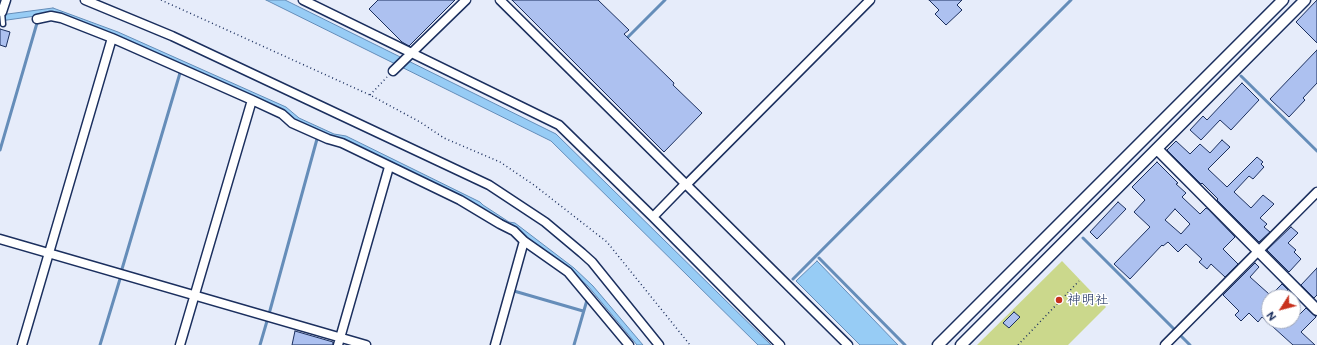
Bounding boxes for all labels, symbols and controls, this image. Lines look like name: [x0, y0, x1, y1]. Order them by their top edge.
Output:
north arrow: [1261, 289, 1301, 329]
place label: 神明社: [1067, 292, 1109, 308]
marker: 神明社: [1054, 295, 1064, 305]
text: N: [1264, 309, 1279, 323]

